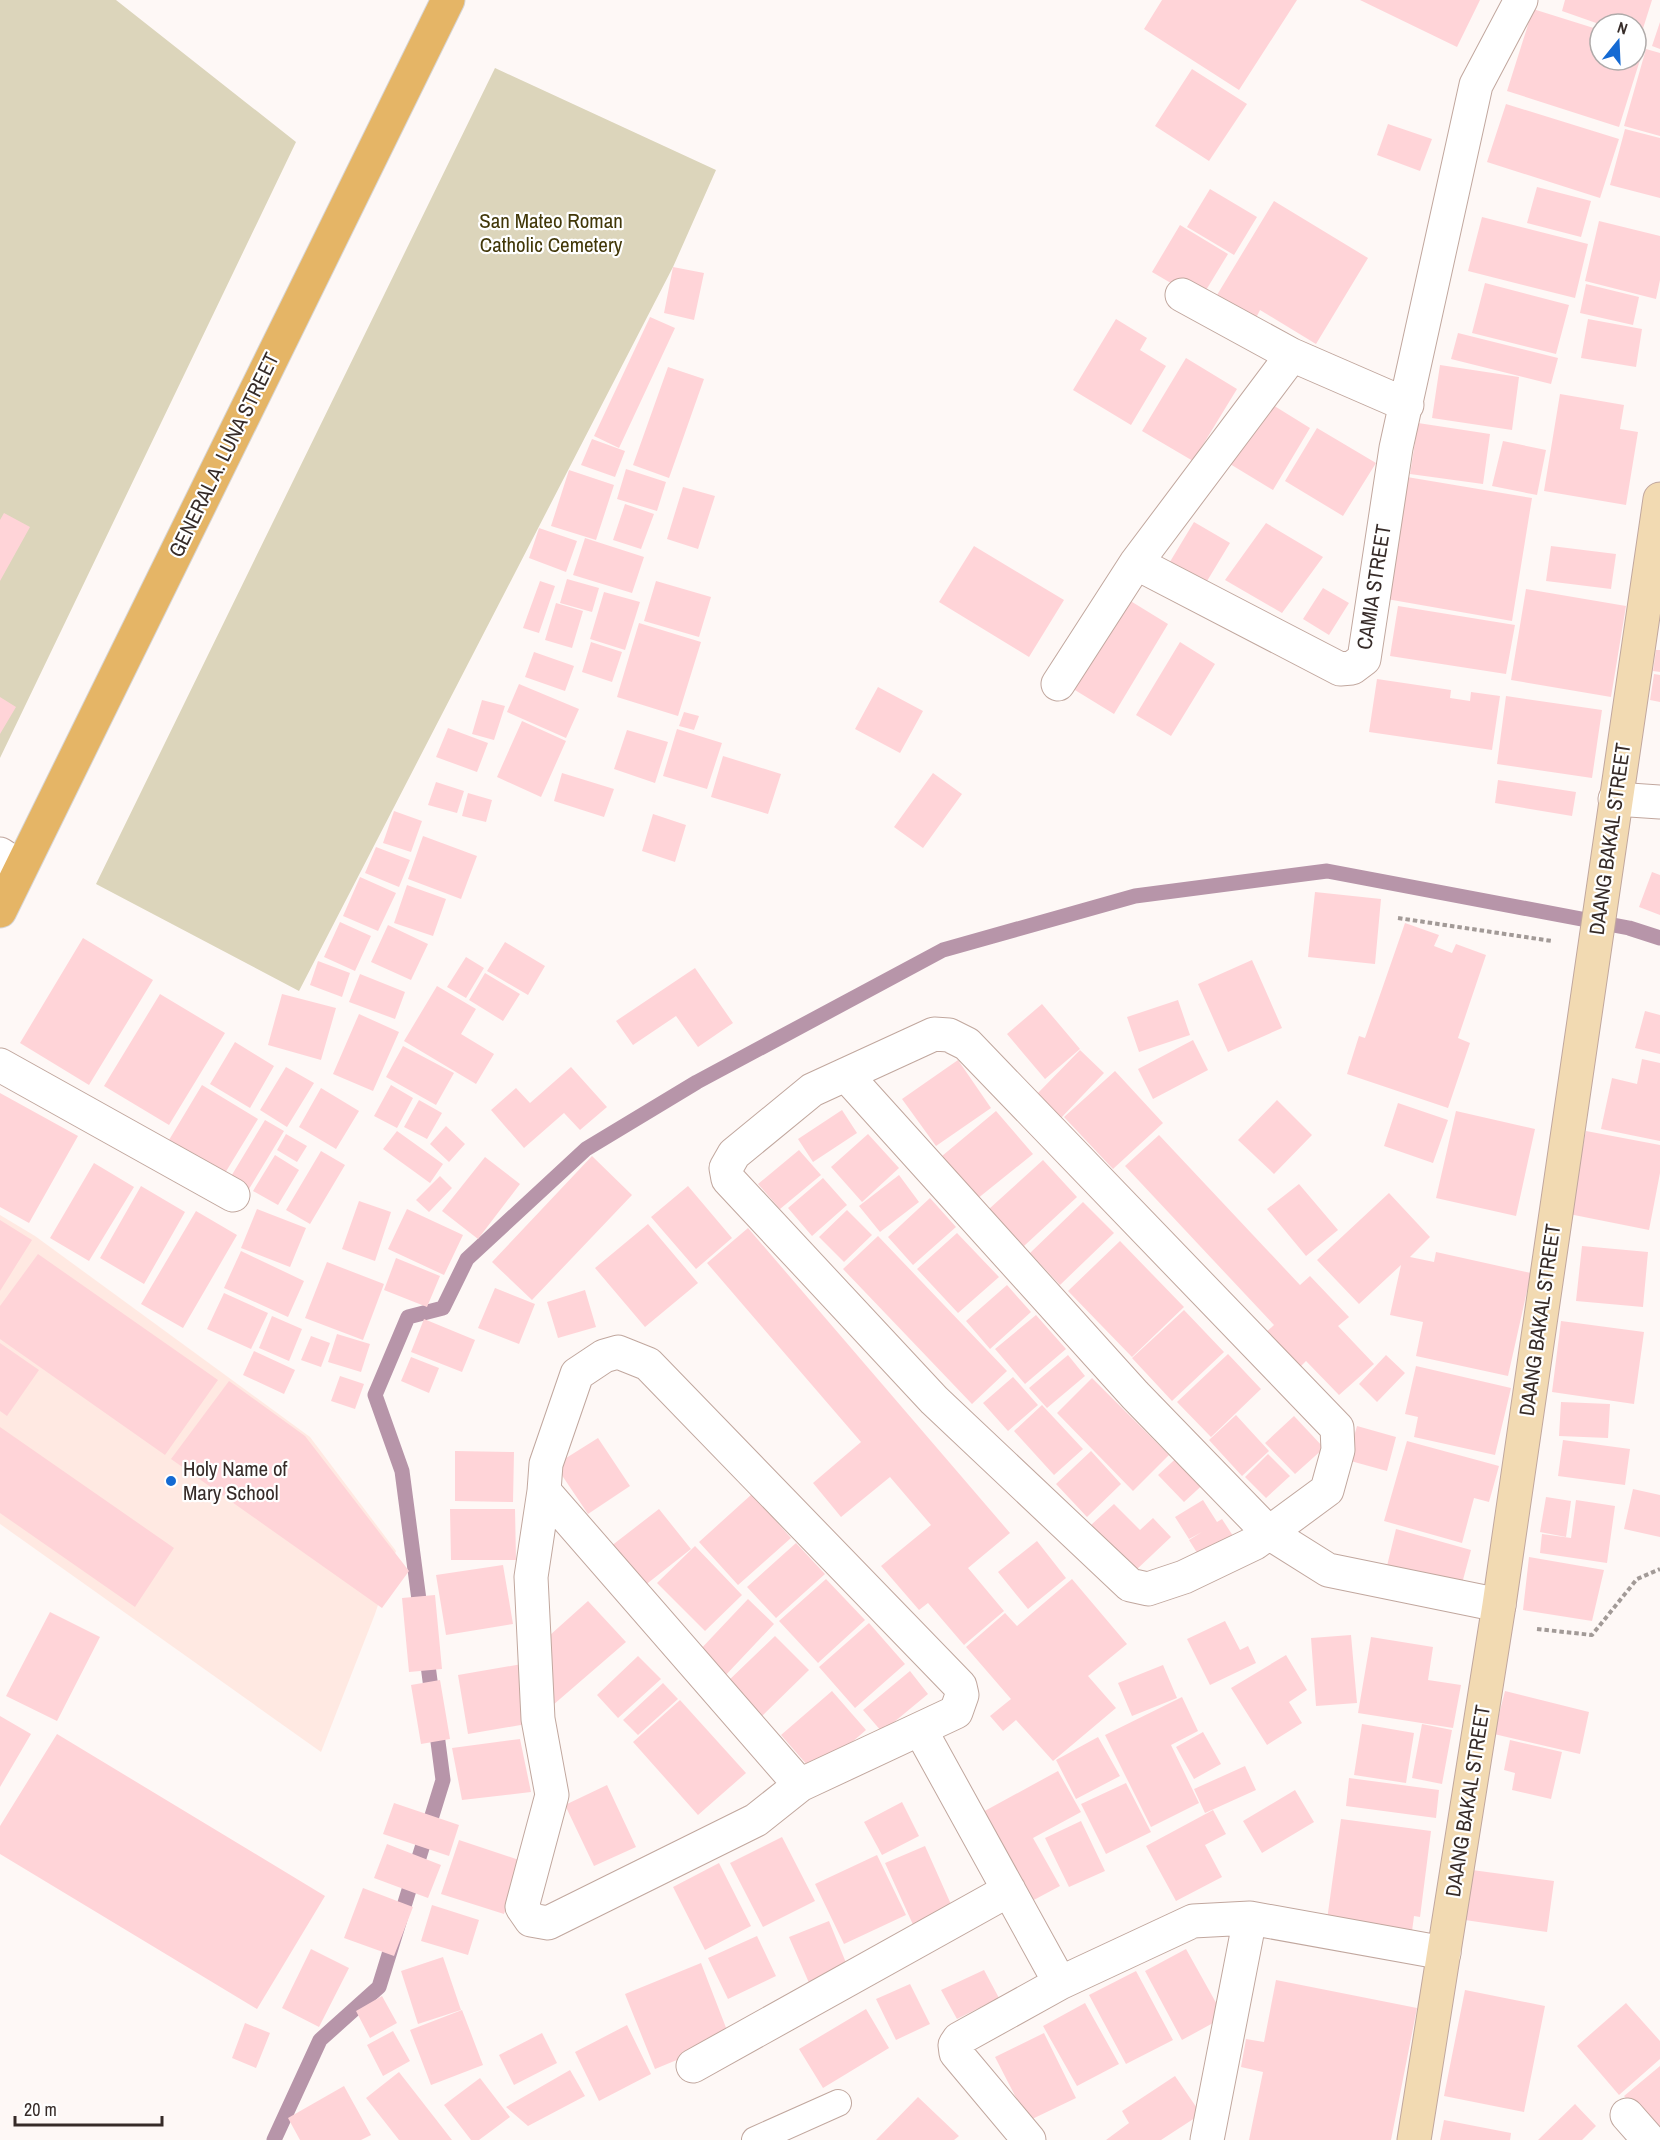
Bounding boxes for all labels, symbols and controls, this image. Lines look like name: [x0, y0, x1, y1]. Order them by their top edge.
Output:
north arrow: [1588, 12, 1648, 72]
text: N: [1615, 16, 1631, 40]
park label: San Mateo Roman Catholic Cemetery: [479, 206, 623, 259]
street label: GENERAL A. LUNA STREET: [161, 347, 286, 562]
street label: CAMIA STREET: [1349, 522, 1398, 652]
street label: DAANG BAKAL STREET: [1582, 741, 1637, 937]
street label: DAANG BAKAL STREET: [1512, 1222, 1567, 1418]
place label: Holy Name of Mary School: [183, 1454, 288, 1507]
marker: Holy Name of Mary School: [164, 1474, 178, 1488]
street label: DAANG BAKAL STREET: [1438, 1703, 1497, 1899]
scale bar: [15, 2089, 162, 2127]
text: 20 m: [24, 2097, 57, 2122]

